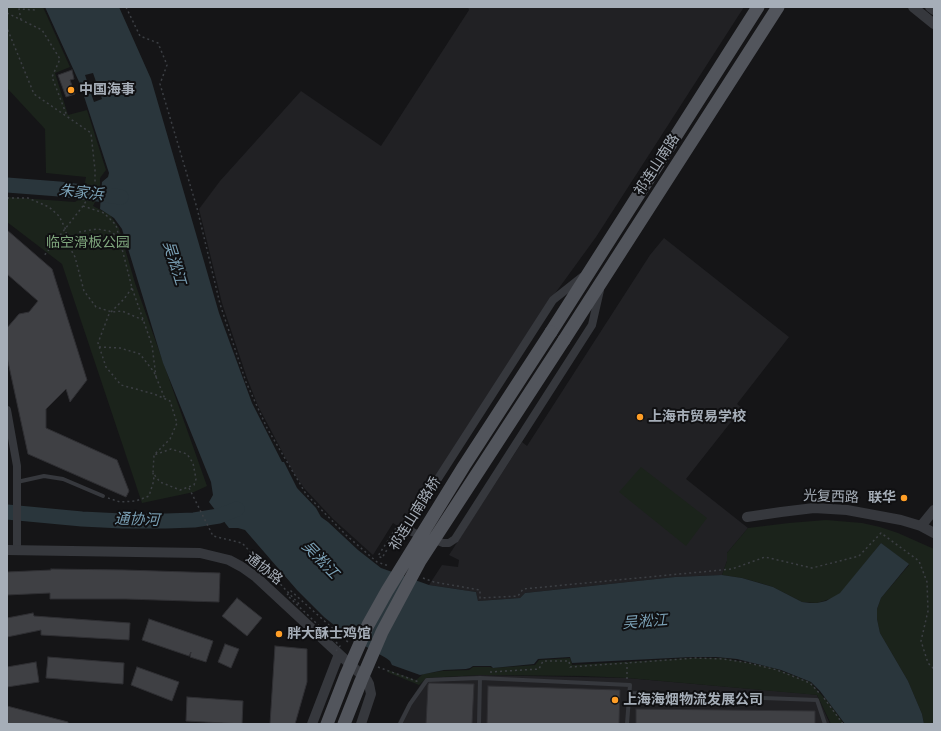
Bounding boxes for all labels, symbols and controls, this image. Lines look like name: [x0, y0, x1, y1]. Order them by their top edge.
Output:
place label: 中国海事: [79, 82, 135, 98]
marker: 中国海事: [66, 85, 76, 95]
street label: 祁连山南路: [631, 131, 683, 199]
water label: 朱家浜: [58, 182, 104, 204]
park label: 临空滑板公园: [46, 235, 130, 251]
water label: 吴淞江: [159, 239, 189, 287]
place label: 上海市贸易学校: [648, 409, 746, 425]
marker: 上海市贸易学校: [635, 412, 645, 422]
street label: 祁连山南路桥: [386, 474, 444, 554]
street label: 光复西路: [803, 488, 859, 506]
place label: 联华: [868, 490, 896, 506]
marker: 联华: [899, 493, 909, 503]
water label: 通协河: [114, 510, 160, 530]
water label: 吴淞江: [298, 538, 342, 582]
street label: 通协路: [242, 549, 286, 589]
water label: 吴淞江: [622, 611, 668, 633]
place label: 胖大酥士鸡馆: [287, 626, 371, 642]
marker: 胖大酥士鸡馆: [274, 629, 284, 639]
place label: 上海海烟物流发展公司: [623, 692, 763, 708]
marker: 上海海烟物流发展公司: [610, 695, 620, 705]

